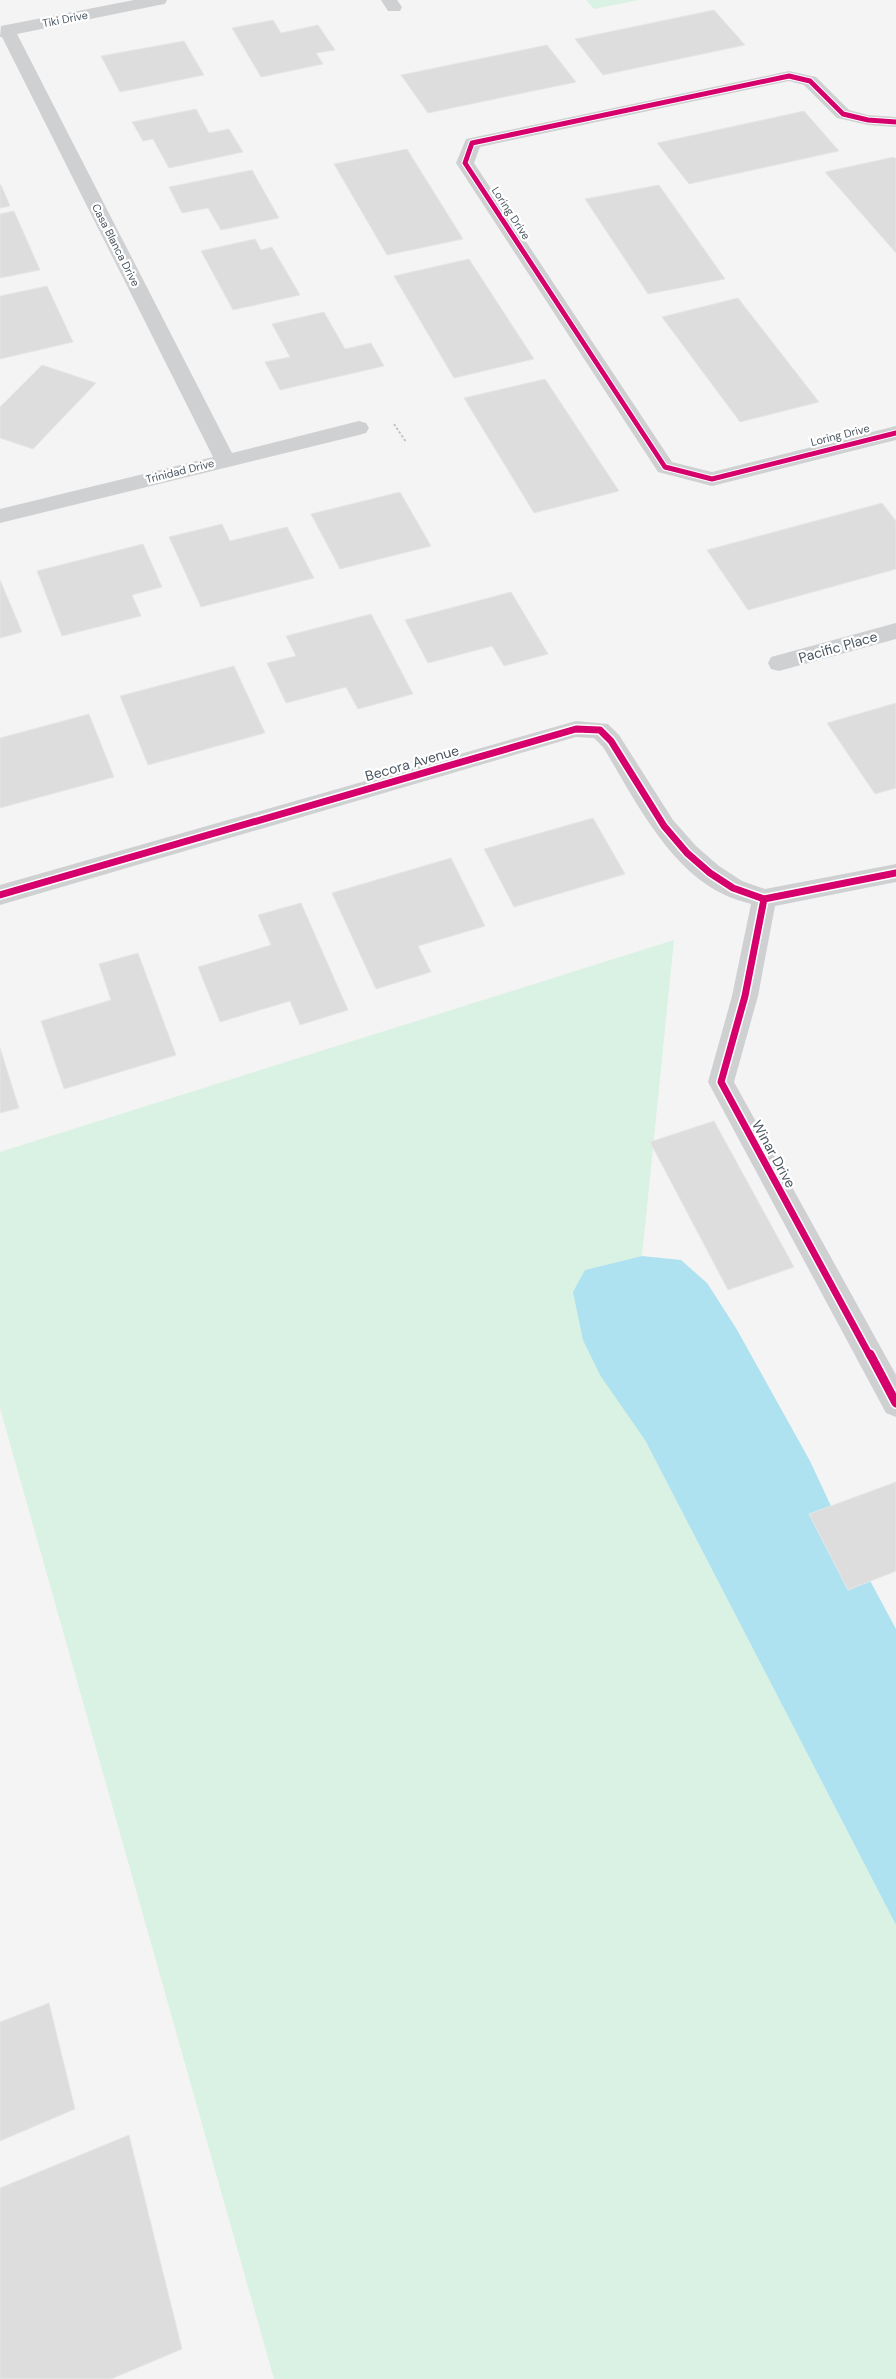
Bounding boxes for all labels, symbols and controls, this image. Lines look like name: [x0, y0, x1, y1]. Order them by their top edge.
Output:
street label: Tiki Drive: [41, 8, 89, 30]
street label: Loring Drive: [489, 184, 533, 242]
street label: Casa Blanca Drive: [89, 201, 143, 289]
street label: Loring Drive: [809, 421, 871, 449]
street label: Trinidad Drive: [144, 456, 216, 486]
street label: Pacific Place: [796, 627, 880, 667]
street label: Becora Avenue: [363, 741, 461, 785]
street label: Winar Drive: [748, 1117, 800, 1191]

